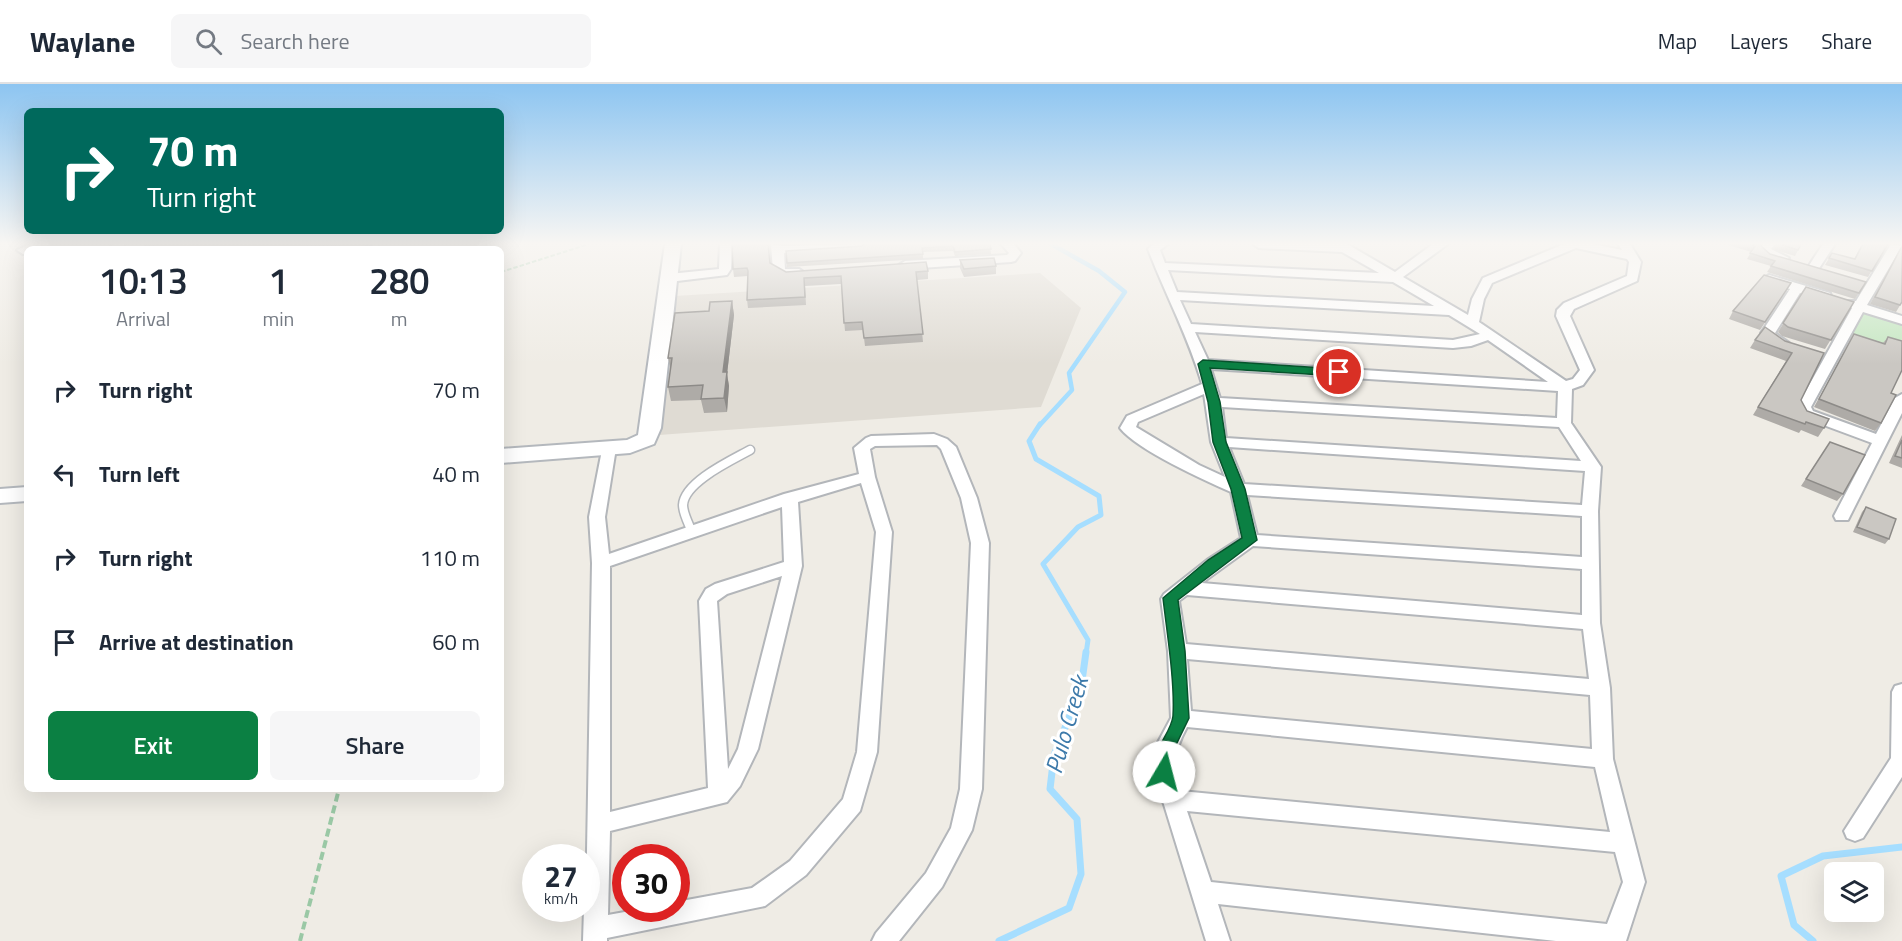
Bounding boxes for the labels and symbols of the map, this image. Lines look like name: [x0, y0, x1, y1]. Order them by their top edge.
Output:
pin: [1313, 346, 1364, 397]
water label: Pulo Creek: [1035, 669, 1098, 778]
position arrow: [1132, 740, 1196, 804]
speed limit sign: 30: [612, 844, 690, 922]

